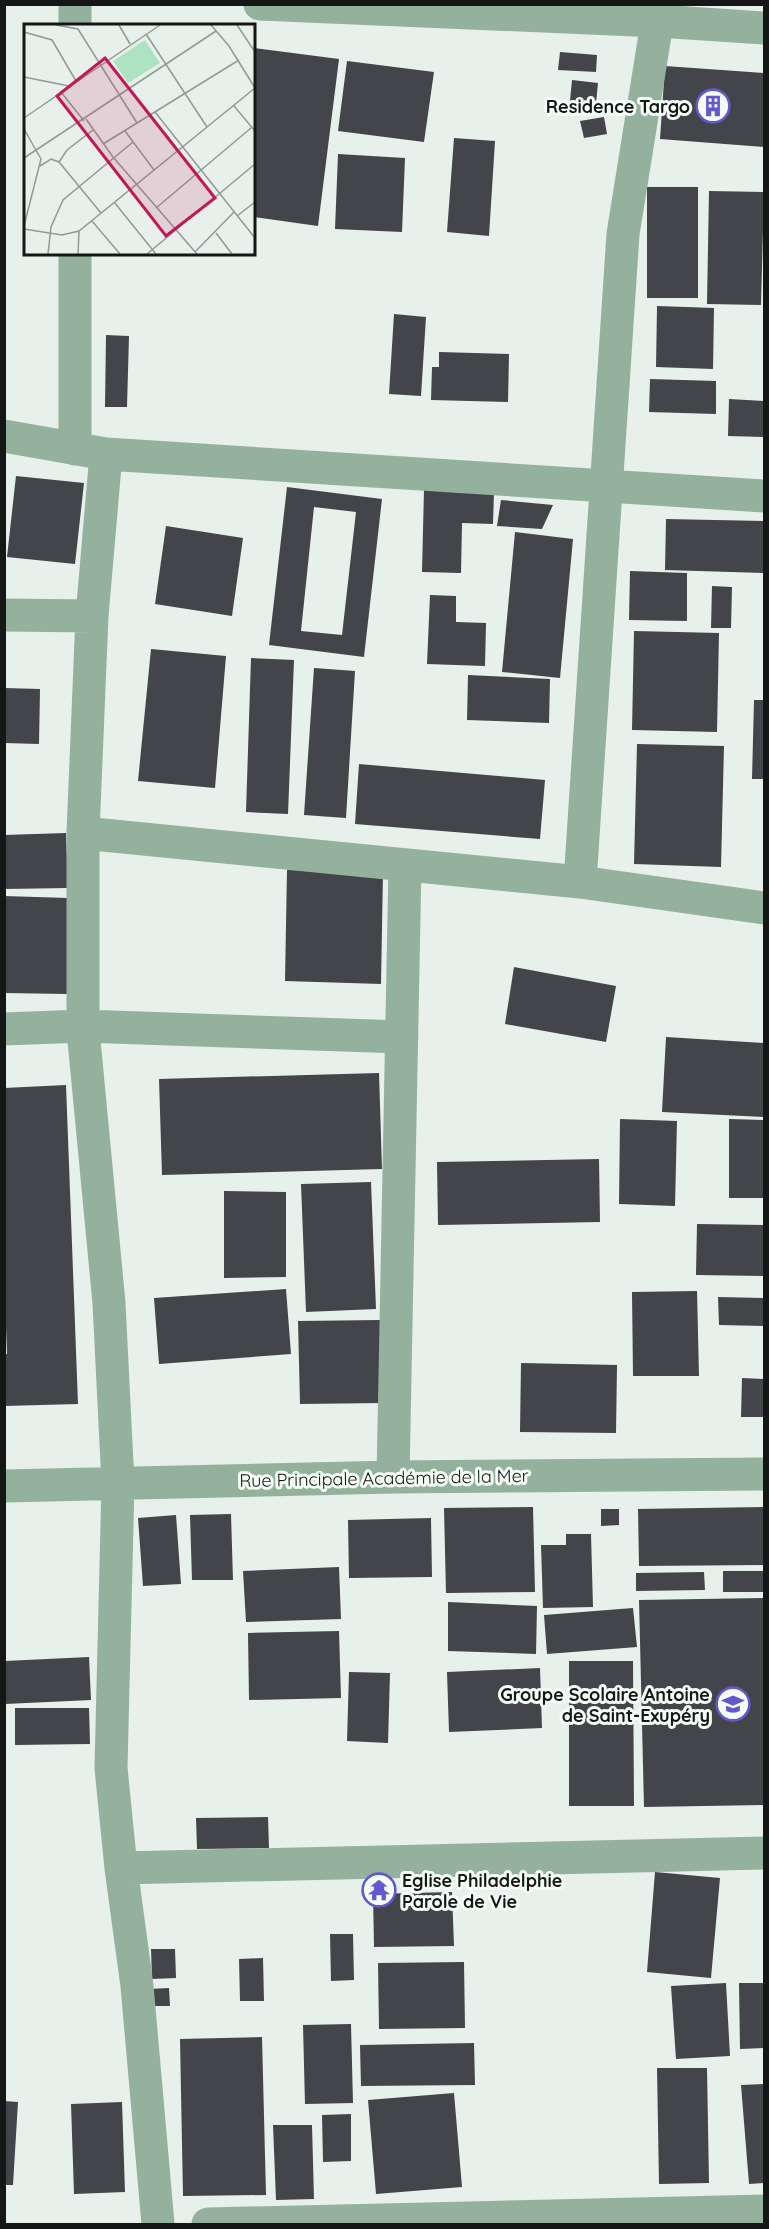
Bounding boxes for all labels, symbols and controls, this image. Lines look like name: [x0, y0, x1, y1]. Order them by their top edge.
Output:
inset map: [24, 24, 255, 255]
building icon: Residence Targo: [695, 88, 731, 124]
place label: Residence Targo: [546, 95, 690, 118]
street label: Rue Principale Académie de la Mer: [239, 1464, 529, 1492]
place label: Groupe Scolaire Antoine de Saint-Exupéry: [500, 1683, 710, 1727]
school or university icon: Groupe Scolaire Antoine de Saint-Exupéry: [715, 1686, 751, 1722]
place label: Eglise Philadelphie Parole de Vie: [402, 1869, 562, 1913]
temple icon: Eglise Philadelphie Parole de Vie: [361, 1872, 397, 1908]

